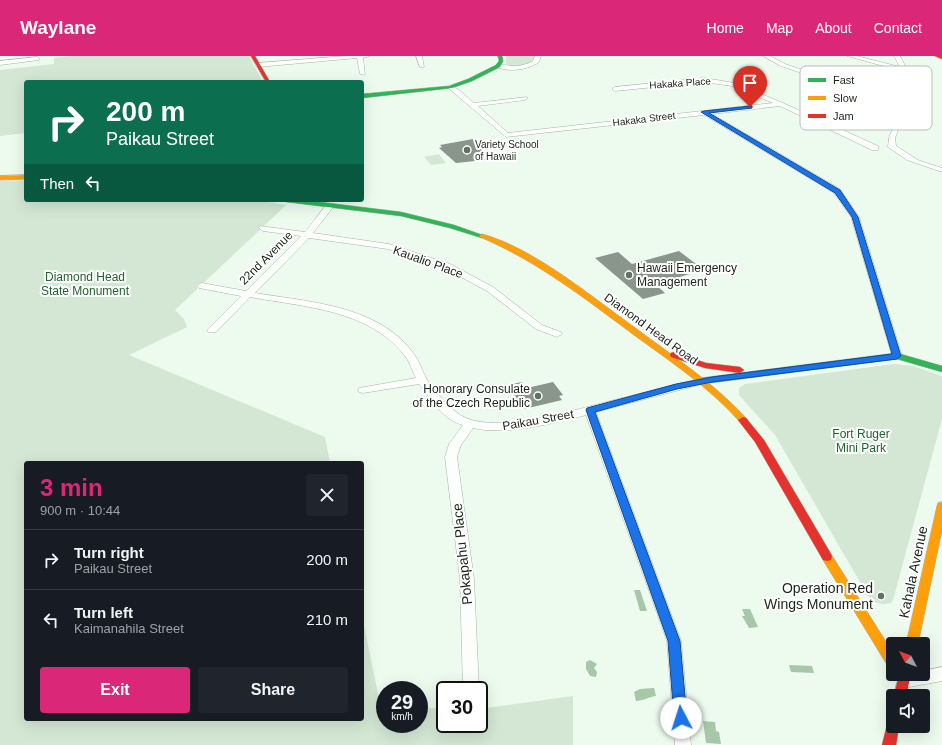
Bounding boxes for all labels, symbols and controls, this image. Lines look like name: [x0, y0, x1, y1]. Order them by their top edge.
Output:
text: Waylane: [20, 17, 96, 38]
text: Home: [707, 20, 744, 36]
text: Map: [766, 20, 793, 36]
text: About: [815, 20, 852, 36]
text: Contact: [874, 20, 922, 36]
pin: [733, 66, 767, 107]
legend: [800, 66, 932, 130]
icon: arrive: [739, 72, 761, 94]
text: Fast: [833, 74, 854, 86]
street label: Hakaka Place: [649, 75, 712, 91]
text: Slow: [833, 92, 857, 104]
icon: right: [40, 96, 92, 148]
text: 200 m: [106, 96, 185, 127]
street label: Hakaka Street: [612, 110, 676, 128]
text: Jam: [833, 110, 854, 122]
text: Paikau Street: [106, 129, 214, 149]
place label: Variety School of Hawaii: [475, 139, 539, 162]
marker: Variety School of Hawaii: [462, 145, 472, 155]
icon: left: [82, 172, 104, 194]
text: Then: [40, 175, 74, 192]
street label: 22nd Avenue: [236, 228, 296, 288]
street label: Kaualio Place: [391, 243, 465, 281]
place label: Hawaii Emergency Management: [637, 261, 737, 289]
park label: Diamond Head State Monument: [41, 270, 130, 298]
marker: Hawaii Emergency Management: [624, 270, 634, 280]
street label: Diamond Head Road: [602, 290, 700, 368]
place label: Honorary Consulate of the Czech Republic: [413, 382, 530, 410]
marker: Honorary Consulate of the Czech Republic: [533, 391, 543, 401]
street label: Paikau Street: [501, 407, 575, 433]
park label: Fort Ruger Mini Park: [832, 427, 890, 455]
text: 3 min: [40, 474, 103, 501]
button: close: [306, 474, 348, 516]
street label: Pokapahu Place: [449, 502, 475, 606]
text: 900 m · 10:44: [40, 503, 120, 518]
street label: Kahala Avenue: [895, 524, 931, 620]
text: Turn right: [74, 544, 144, 561]
icon: right: [40, 549, 62, 571]
text: 200 m: [306, 551, 348, 568]
text: Paikau Street: [74, 561, 152, 576]
place label: Operation Red Wings Monument: [764, 580, 873, 612]
marker: Operation Red Wings Monument: [876, 591, 886, 601]
text: Turn left: [74, 604, 133, 621]
icon: left: [40, 609, 62, 631]
text: 210 m: [306, 611, 348, 628]
text: Kaimanahila Street: [74, 621, 184, 636]
north arrow: [886, 637, 930, 681]
map controls: [886, 637, 930, 733]
button: Exit: [40, 667, 190, 713]
button: Share: [198, 667, 348, 713]
speed limit sign: 30: [436, 681, 488, 733]
button: sound: [886, 689, 930, 733]
text: 29: [391, 691, 413, 713]
position arrow: [660, 697, 702, 739]
text: km/h: [391, 711, 413, 722]

